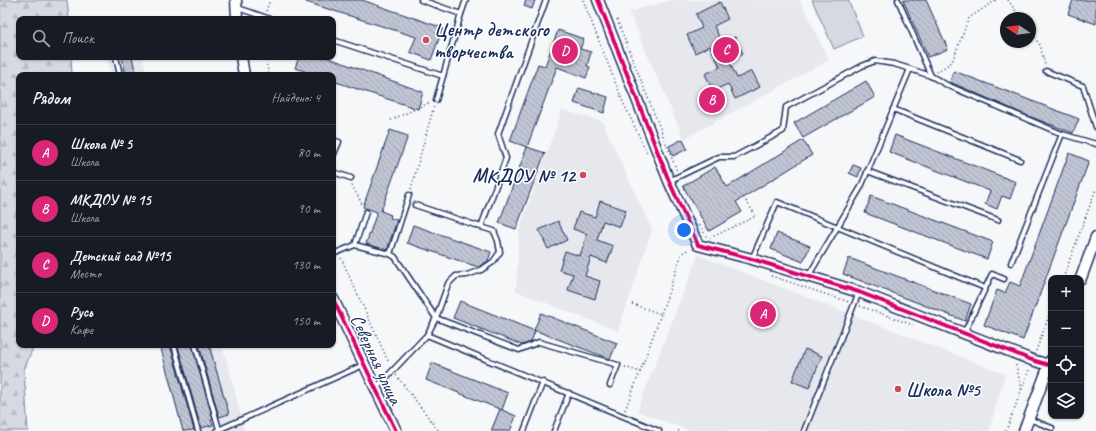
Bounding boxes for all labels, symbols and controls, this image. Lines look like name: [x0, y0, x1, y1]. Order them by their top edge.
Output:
north arrow: [1000, 12, 1036, 48]
search box: [16, 16, 336, 60]
place label: Центр детского творчества: [434, 18, 550, 64]
icon: search: [30, 27, 52, 49]
text: Поиск: [62, 29, 94, 48]
marker: Центр детского творчества: [421, 35, 431, 45]
pin: C: [713, 35, 739, 65]
pin: D: [552, 36, 578, 66]
pin: B: [699, 85, 725, 115]
text: Рядом: [32, 88, 70, 109]
text: Найдено: 4: [272, 90, 320, 106]
text: Школа № 5: [70, 135, 132, 154]
text: A: [42, 145, 48, 161]
text: 80 m: [298, 145, 320, 161]
text: Школа: [70, 154, 99, 170]
place label: МКДОУ № 12: [472, 164, 577, 188]
marker: МКДОУ № 12: [578, 170, 588, 180]
text: МКДОУ № 15: [70, 191, 151, 210]
text: B: [42, 201, 48, 217]
text: 90 m: [298, 201, 320, 217]
text: Школа: [70, 210, 99, 226]
your location: [674, 220, 694, 240]
text: Детский сад №15: [70, 247, 170, 266]
text: C: [42, 257, 48, 273]
text: 130 m: [292, 257, 320, 273]
text: Место: [70, 266, 101, 282]
map controls: [1048, 275, 1084, 419]
button: +: [1048, 275, 1084, 311]
pin: A: [750, 299, 776, 329]
text: Русь: [70, 303, 93, 322]
street label: Северная улица: [345, 310, 408, 410]
button: −: [1048, 311, 1084, 347]
text: D: [41, 313, 49, 329]
text: 150 m: [292, 313, 320, 329]
text: Кафе: [70, 322, 93, 338]
button: locate: [1048, 347, 1084, 383]
place label: Школа №5: [906, 378, 982, 402]
button: layers: [1048, 383, 1084, 419]
marker: Школа №5: [893, 384, 903, 394]

